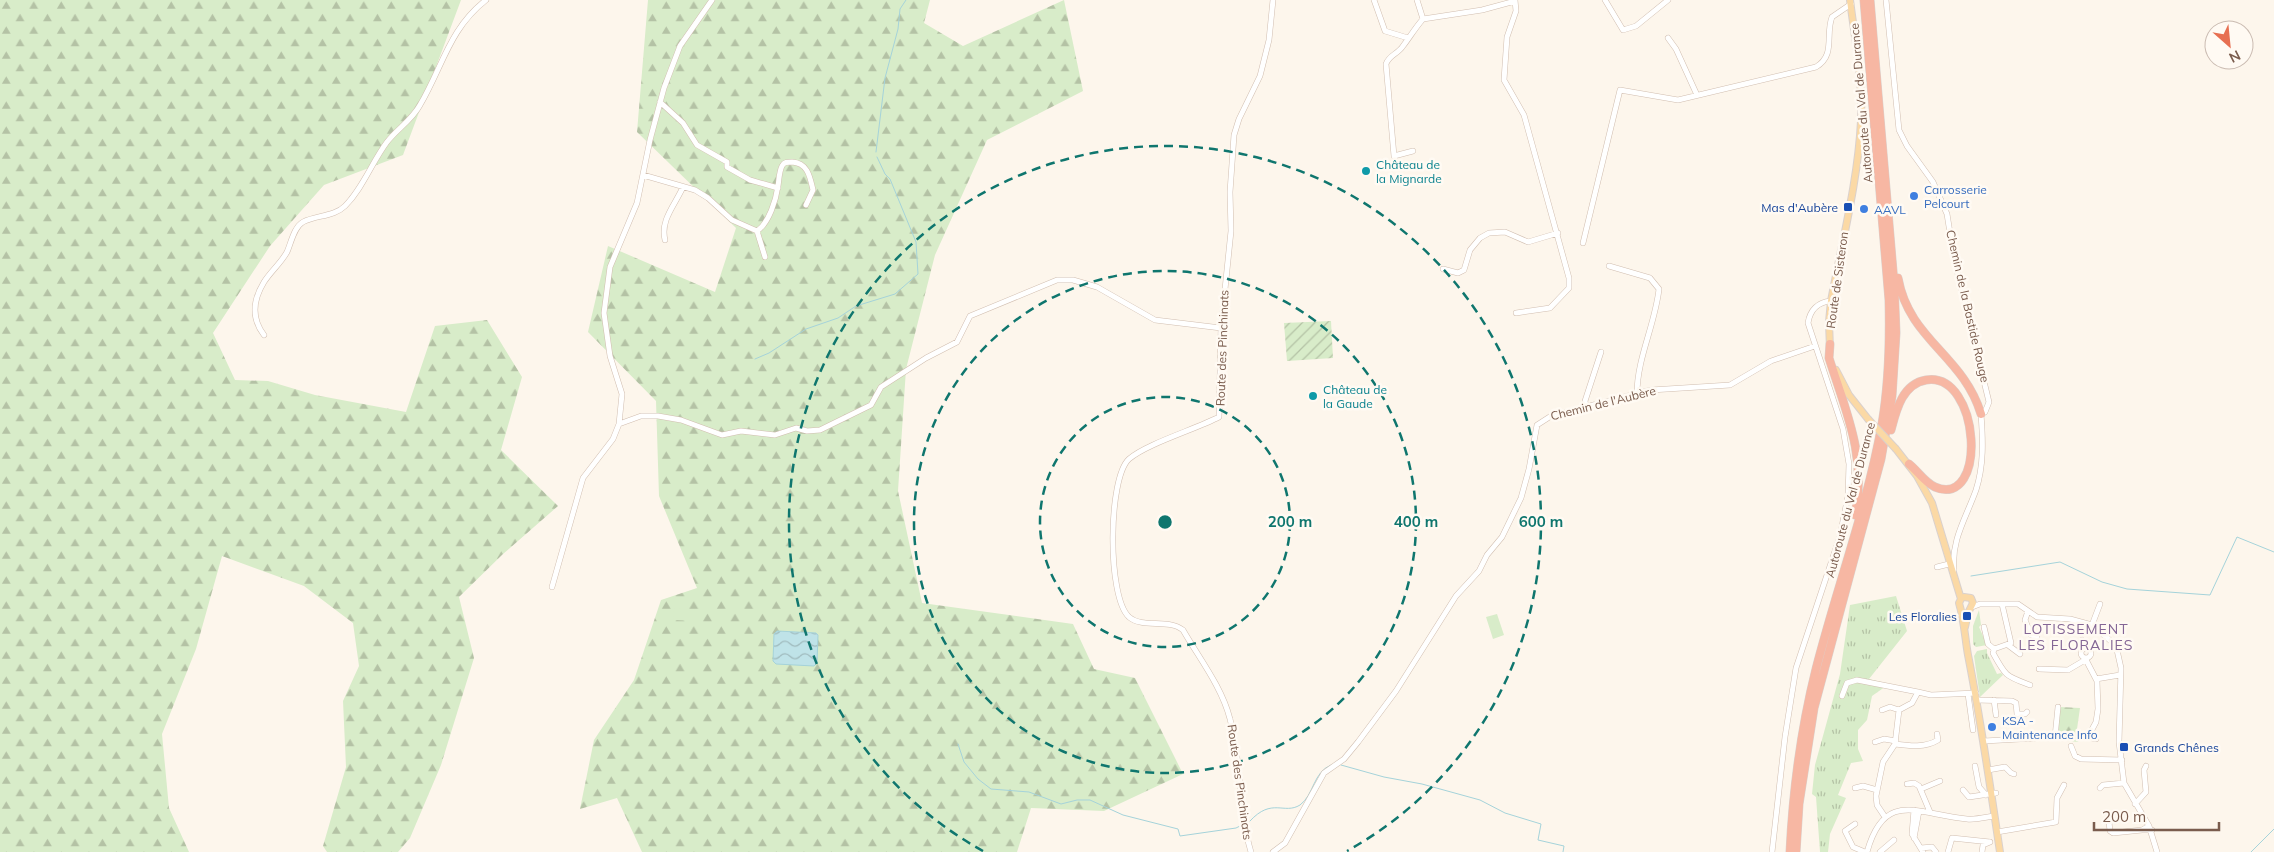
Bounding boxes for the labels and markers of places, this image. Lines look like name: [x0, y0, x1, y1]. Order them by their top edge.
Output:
place label: Château de la Mignarde: [1376, 157, 1442, 186]
marker: Château de la Mignarde: [1360, 165, 1372, 177]
place label: Carrosserie Pelcourt: [1924, 182, 1987, 211]
marker: Carrosserie Pelcourt: [1908, 190, 1920, 202]
place label: Mas d'Aubère: [1761, 200, 1838, 215]
marker: Mas d'Aubère: [1842, 201, 1854, 213]
place label: AAVL: [1874, 202, 1906, 217]
marker: AAVL: [1858, 203, 1870, 215]
place label: Château de la Gaude: [1323, 382, 1387, 411]
marker: Château de la Gaude: [1307, 390, 1319, 402]
centre of rings: [1156, 513, 1174, 531]
place label: Les Floralies: [1889, 609, 1957, 624]
marker: Les Floralies: [1961, 610, 1973, 622]
place label: KSA - Maintenance Info: [2002, 713, 2098, 742]
marker: KSA - Maintenance Info: [1986, 721, 1998, 733]
place label: Grands Chênes: [2134, 740, 2219, 755]
marker: Grands Chênes: [2118, 741, 2130, 753]

